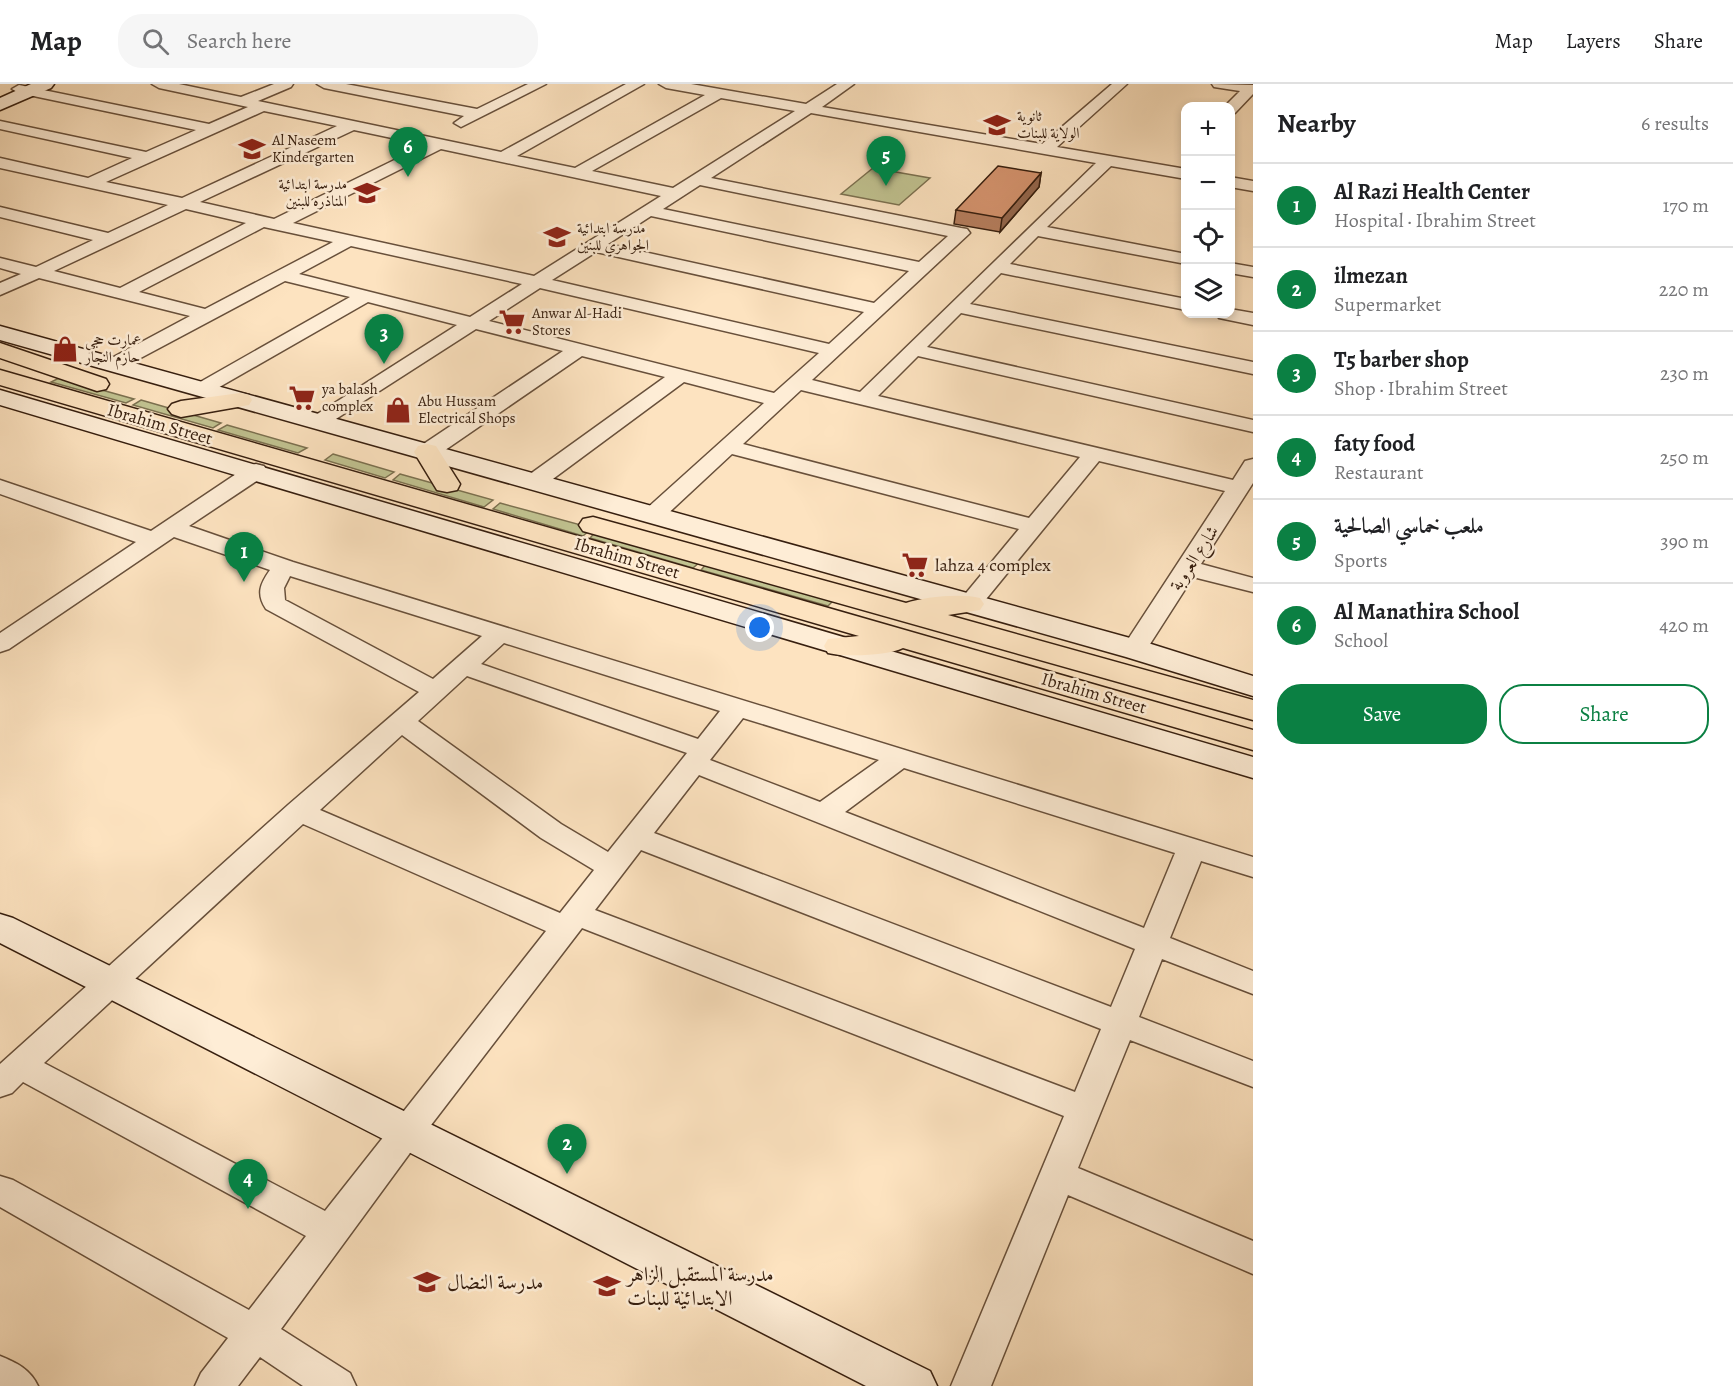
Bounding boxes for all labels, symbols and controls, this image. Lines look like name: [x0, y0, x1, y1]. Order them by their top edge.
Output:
search box: [118, 14, 538, 68]
text: Map: [30, 22, 82, 60]
icon: search: [139, 25, 172, 58]
text: Search here: [187, 26, 291, 56]
text: Map: [1494, 27, 1533, 55]
text: Layers: [1566, 27, 1621, 55]
text: Share: [1654, 27, 1703, 55]
map controls: [1181, 102, 1235, 318]
button: +: [1181, 102, 1235, 156]
place label: ثانوية الولاية للبنات: [1017, 106, 1080, 143]
text: Nearby: [1277, 106, 1356, 141]
school or university icon: ثانوية الولاية للبنات: [982, 110, 1012, 140]
text: 6 results: [1641, 110, 1709, 137]
pin: 6: [388, 128, 428, 177]
place label: Al Naseem Kindergarten: [271, 130, 354, 167]
school or university icon: Al Naseem Kindergarten: [237, 134, 267, 164]
pin: 5: [866, 136, 906, 186]
button: −: [1181, 156, 1235, 210]
place label: مدرسة ابتدائية المناذره للبنين: [278, 174, 347, 211]
text: Al Razi Health Center: [1334, 177, 1530, 207]
school or university icon: مدرسة ابتدائية المناذره للبنين: [352, 178, 382, 208]
text: 1: [1293, 192, 1300, 219]
text: 170 m: [1663, 192, 1709, 219]
text: Hospital · Ibrahim Street: [1334, 207, 1536, 234]
button: locate: [1181, 210, 1235, 264]
place label: مدرسة ابتدائية الجواهري للبنين: [577, 218, 649, 257]
school or university icon: مدرسة ابتدائية الجواهري للبنين: [542, 222, 572, 252]
text: ilmezan: [1334, 261, 1408, 291]
button: layers: [1181, 264, 1235, 318]
text: 2: [1292, 276, 1301, 303]
text: 220 m: [1659, 276, 1709, 303]
text: Supermarket: [1334, 291, 1441, 318]
place label: Anwar Al-Hadi Stores: [531, 303, 622, 340]
supermarket icon: Anwar Al-Hadi Stores: [497, 307, 527, 337]
pin: 3: [364, 314, 404, 364]
place label: عمارت حجي حازم النجار: [83, 330, 141, 370]
shop icon: عمارت حجي حازم النجار: [50, 334, 80, 364]
text: T5 barber shop: [1334, 345, 1469, 375]
text: 3: [1292, 360, 1301, 387]
text: 230 m: [1660, 360, 1709, 387]
text: Shop · Ibrahim Street: [1334, 375, 1508, 402]
place label: ya balash complex: [321, 379, 378, 416]
supermarket icon: ya balash complex: [287, 383, 317, 413]
place label: Abu Hussam Electrical Shops: [417, 391, 516, 428]
shop icon: Abu Hussam Electrical Shops: [383, 395, 413, 425]
street label: Ibrahim Street: [105, 398, 215, 450]
text: faty food: [1334, 429, 1415, 459]
text: 4: [1292, 444, 1301, 471]
text: 250 m: [1660, 444, 1709, 471]
text: Restaurant: [1334, 459, 1424, 486]
text: ملعب خماسي الصالحية: [1334, 511, 1484, 541]
street label: شارع العروبة: [1164, 521, 1227, 597]
text: 5: [1292, 528, 1301, 555]
text: 390 m: [1660, 528, 1709, 555]
pin: 1: [224, 532, 264, 582]
street label: Ibrahim Street: [572, 532, 682, 584]
text: Sports: [1334, 547, 1387, 574]
supermarket icon: lahza 4 complex: [900, 550, 930, 580]
place label: lahza 4 complex: [935, 553, 1051, 577]
text: Al Manathira School: [1334, 597, 1519, 627]
text: 6: [1292, 612, 1301, 639]
text: 420 m: [1659, 612, 1709, 639]
your location: [745, 613, 774, 642]
text: School: [1334, 627, 1388, 654]
street label: Ibrahim Street: [1039, 667, 1149, 719]
button: Save: [1277, 684, 1487, 744]
button: Share: [1499, 684, 1709, 744]
pin: 2: [548, 1124, 586, 1174]
pin: 4: [228, 1160, 268, 1209]
place label: مدرسة المستقبل الزاهر الابتدائية للبنات: [625, 1260, 774, 1312]
school or university icon: مدرسة النضال: [412, 1267, 442, 1297]
place label: مدرسة النضال: [447, 1268, 543, 1296]
school or university icon: مدرسة المستقبل الزاهر الابتدائية للبنات: [592, 1271, 622, 1301]

